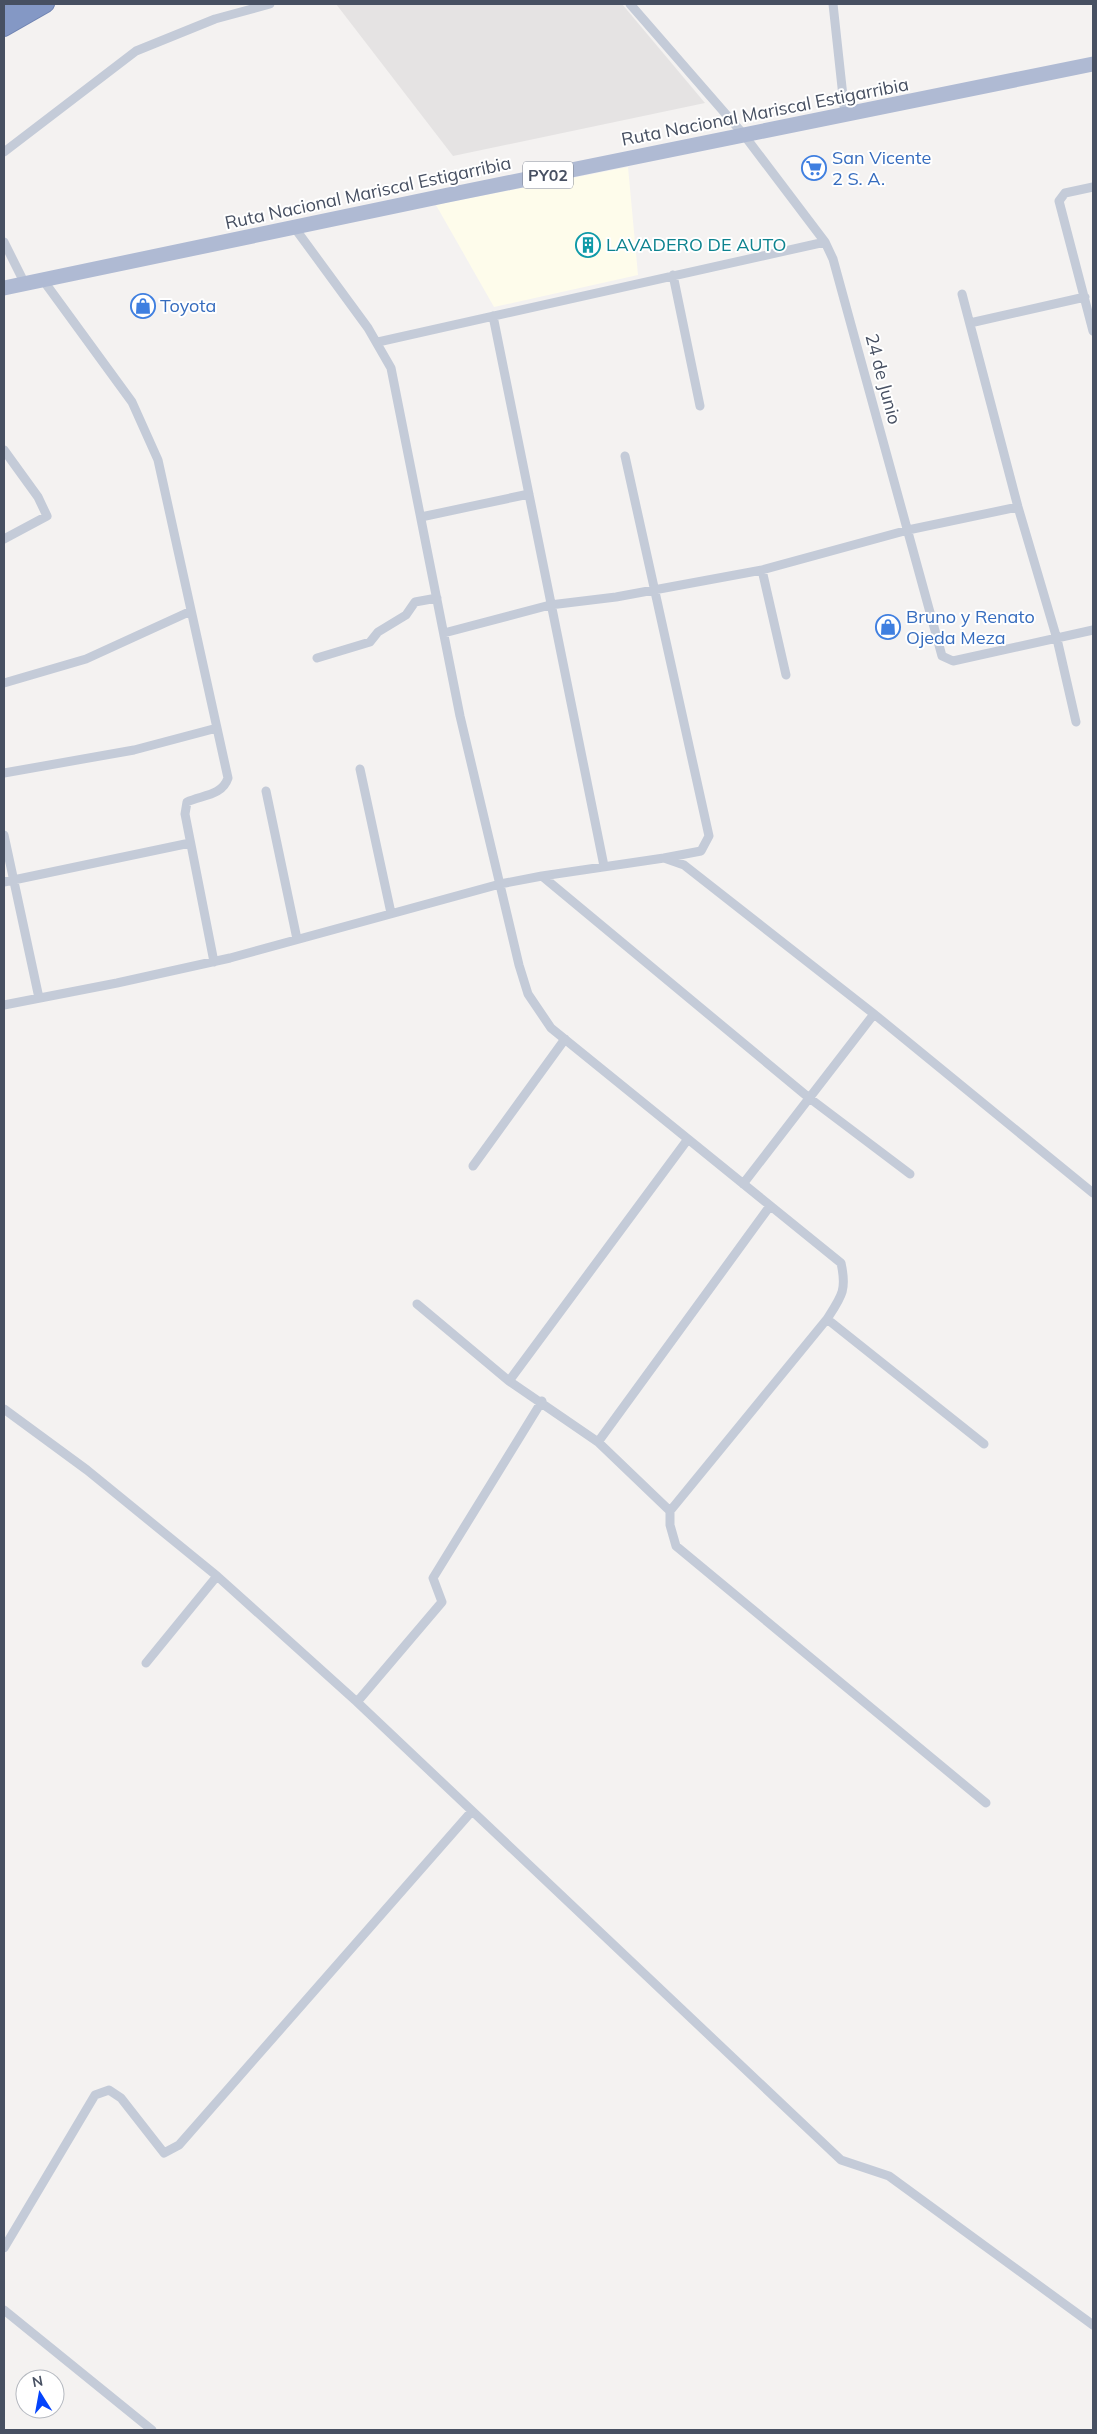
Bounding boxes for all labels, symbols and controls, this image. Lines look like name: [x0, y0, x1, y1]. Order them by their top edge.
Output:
street label: Ruta Nacional Mariscal Estigarribia: [619, 72, 910, 151]
place label: San Vicente 2 S. A.: [832, 146, 931, 190]
street label: Ruta Nacional Mariscal Estigarribia: [223, 151, 513, 234]
supermarket icon: San Vicente 2 S. A.: [801, 155, 827, 181]
road number: PY02: [523, 162, 573, 188]
building icon: LAVADERO DE AUTO: [575, 232, 601, 258]
place label: LAVADERO DE AUTO: [606, 233, 786, 256]
shop icon: Toyota: [130, 293, 156, 319]
place label: Toyota: [160, 294, 216, 317]
street label: 24 de Junio: [860, 331, 907, 427]
place label: Bruno y Renato Ojeda Meza: [906, 605, 1035, 649]
shop icon: Bruno y Renato Ojeda Meza: [875, 614, 901, 640]
north arrow: [15, 2369, 65, 2419]
text: N: [31, 2371, 44, 2391]

